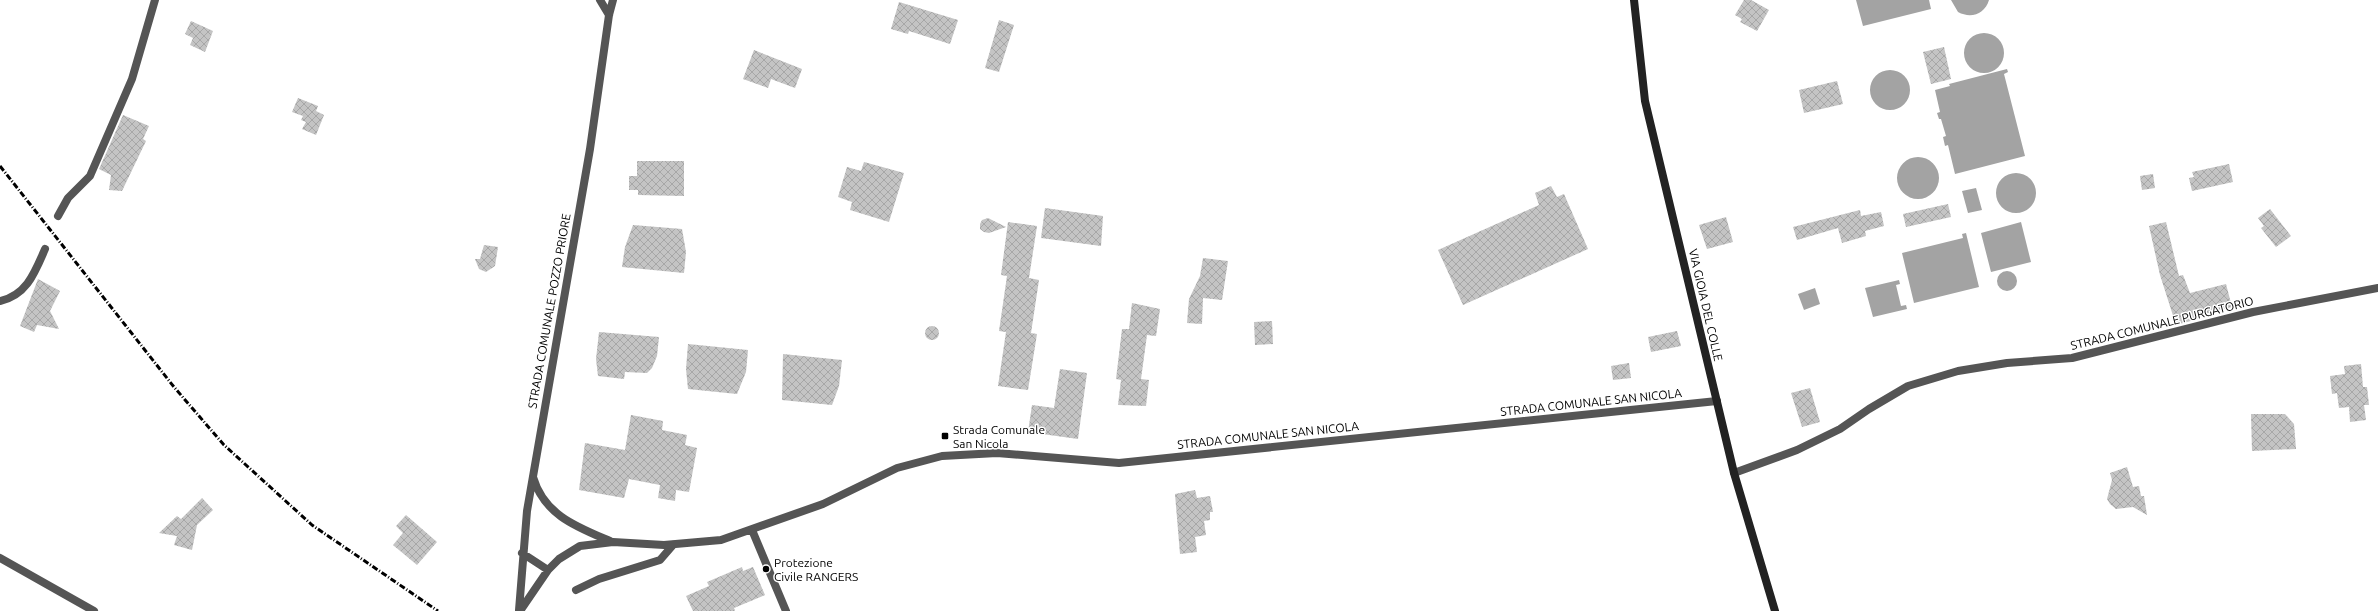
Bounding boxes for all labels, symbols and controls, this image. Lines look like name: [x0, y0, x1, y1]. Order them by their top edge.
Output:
street label: STRADA COMUNALE POZZO PRIORE: [525, 212, 573, 410]
street label: VIA GIOIA DEL COLLE: [1687, 248, 1725, 363]
street label: STRADA COMUNALE PURGATORIO: [2069, 294, 2255, 352]
street label: STRADA COMUNALE SAN NICOLA: [1500, 386, 1683, 418]
street label: STRADA COMUNALE SAN NICOLA: [1177, 419, 1360, 451]
place label: Strada Comunale San Nicola: [953, 423, 1045, 450]
marker: Strada Comunale San Nicola: [940, 431, 950, 441]
place label: Protezione Civile RANGERS: [774, 556, 858, 583]
marker: Protezione Civile RANGERS: [761, 564, 771, 574]

